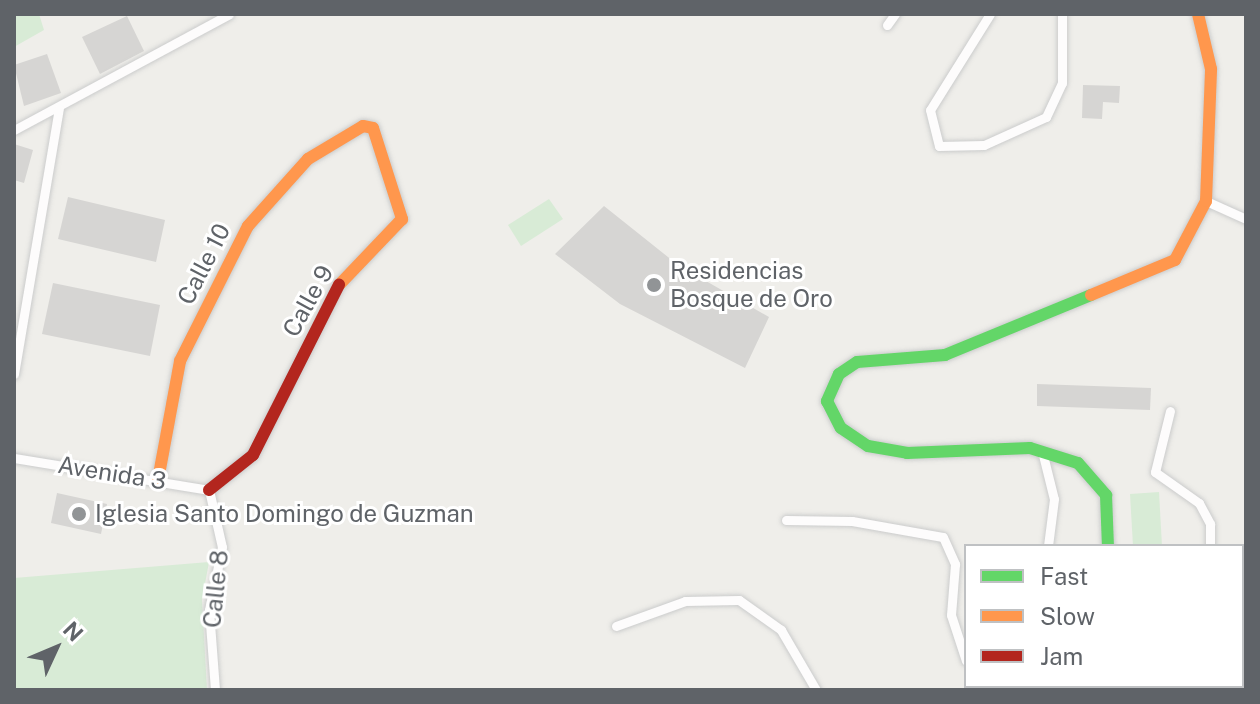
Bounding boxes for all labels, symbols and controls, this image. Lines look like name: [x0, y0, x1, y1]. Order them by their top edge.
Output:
street label: Calle 10: [171, 219, 237, 309]
place label: Residencias Bosque de Oro: [670, 257, 833, 313]
street label: Calle 9: [277, 260, 339, 342]
marker: Residencias Bosque de Oro: [645, 276, 663, 294]
street label: Avenida 3: [56, 450, 168, 496]
place label: Iglesia Santo Domingo de Guzman: [95, 500, 474, 528]
marker: Iglesia Santo Domingo de Guzman: [70, 505, 88, 523]
legend: [964, 544, 1244, 688]
street label: Calle 8: [198, 549, 234, 629]
text: Fast: [1040, 562, 1088, 590]
text: Slow: [1040, 602, 1095, 630]
north arrow: [16, 608, 96, 688]
text: N: [58, 616, 89, 647]
text: Jam: [1040, 642, 1083, 670]

